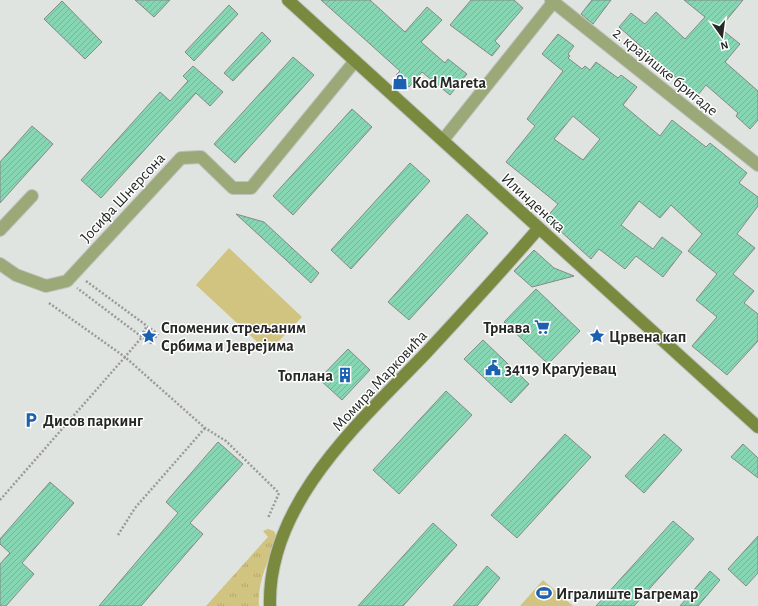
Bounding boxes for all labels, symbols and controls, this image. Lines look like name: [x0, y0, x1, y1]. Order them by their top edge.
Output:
north arrow: [702, 16, 742, 56]
street label: 2. крајишке бригаде: [609, 25, 721, 120]
text: N: [719, 39, 729, 51]
shop icon: Kod Mareta: [391, 73, 409, 91]
place label: Kod Mareta: [412, 75, 486, 91]
street label: Јосифа Шнерсона: [77, 150, 168, 246]
street label: Илинденска: [498, 170, 568, 236]
supermarket icon: Трнава: [533, 318, 551, 336]
place label: Споменик стрељаним Србима и Јеврејима: [161, 320, 306, 355]
place label: Трнава: [483, 320, 530, 336]
place icon: Споменик стрељаним Србима и Јеврејима: [140, 327, 158, 345]
street label: Момира Марковића: [329, 327, 430, 434]
place icon: Црвена кап: [588, 327, 606, 345]
place label: Црвена кап: [609, 329, 686, 345]
public building icon: 34119 Крагујевац: [484, 359, 502, 377]
place label: 34119 Крагујевац: [505, 361, 617, 378]
building icon: Топлана: [336, 366, 354, 384]
place label: Топлана: [278, 368, 333, 384]
parking icon: Дисов паркинг: [22, 411, 40, 429]
place label: Дисов паркинг: [43, 413, 143, 429]
sports icon: Игралиште Багремар: [535, 584, 553, 602]
place label: Игралиште Багремар: [556, 586, 698, 602]

